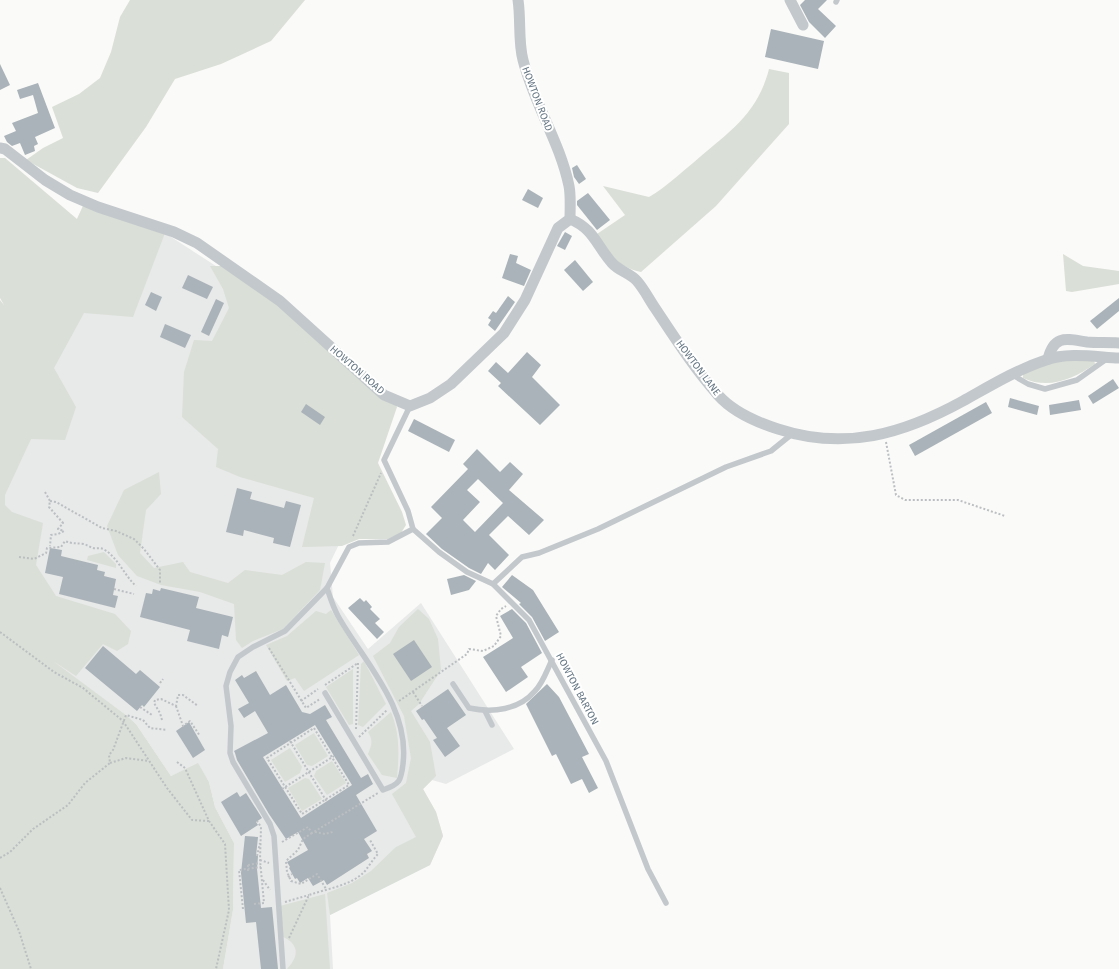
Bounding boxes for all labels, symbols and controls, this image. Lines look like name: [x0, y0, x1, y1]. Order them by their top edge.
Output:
street label: HOWTON ROAD: [519, 65, 555, 133]
street label: HOWTON LANE: [673, 338, 723, 398]
street label: HOWTON ROAD: [327, 343, 387, 397]
street label: HOWTON BARTON: [553, 651, 601, 727]

